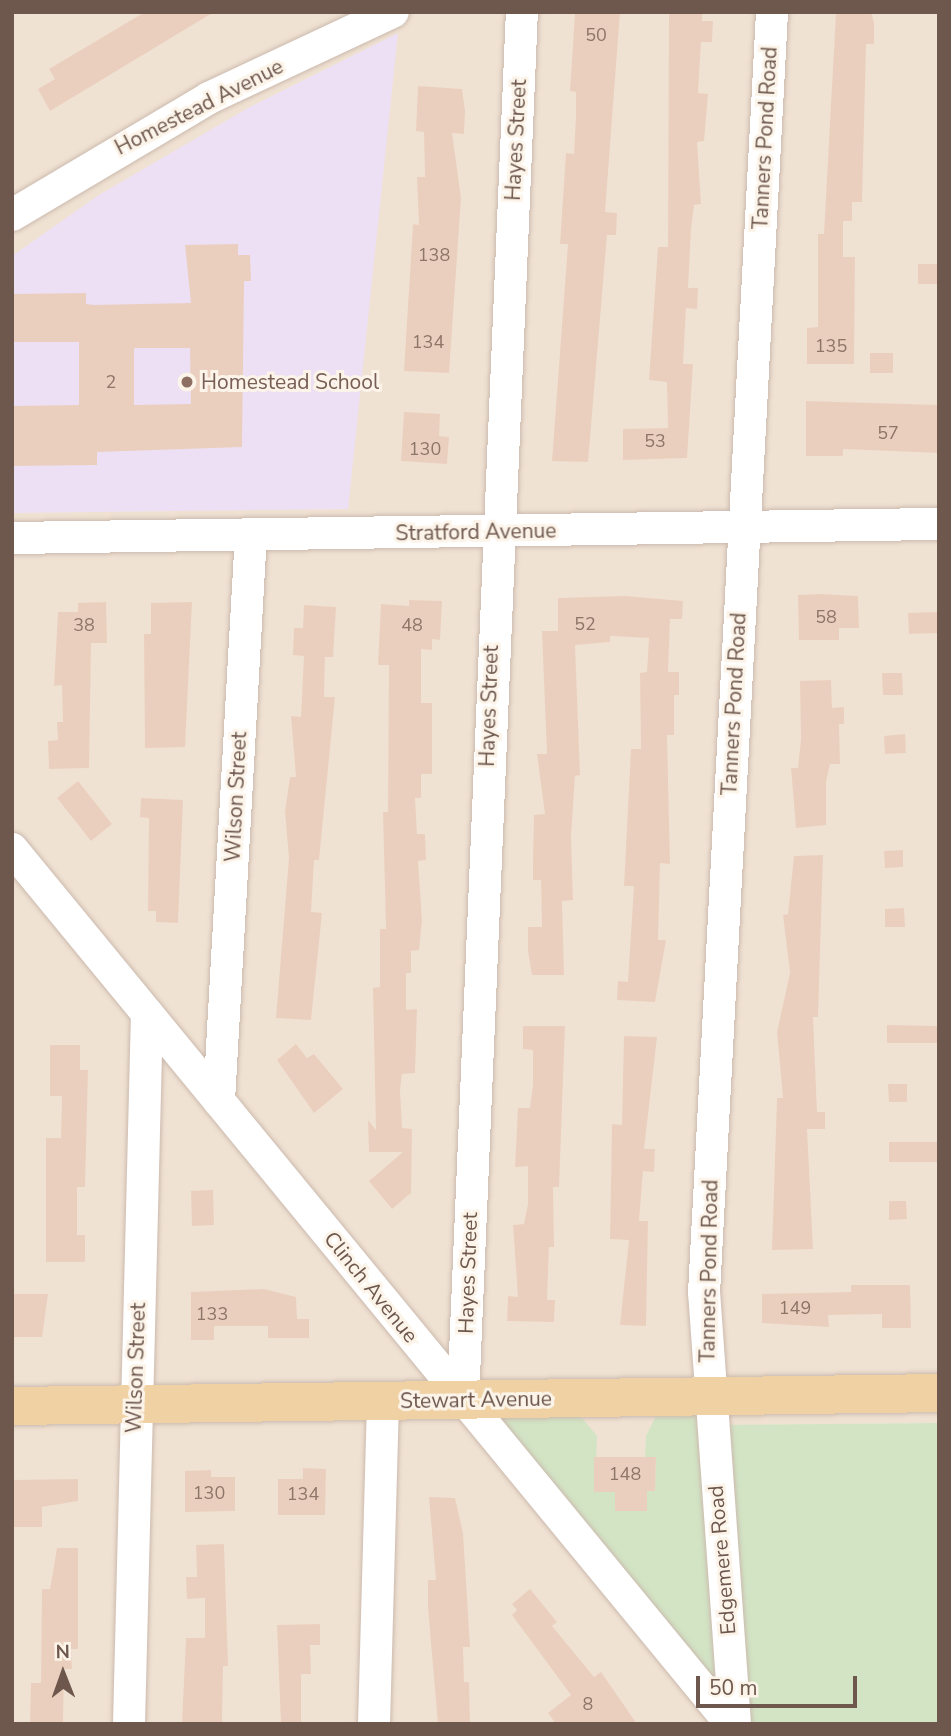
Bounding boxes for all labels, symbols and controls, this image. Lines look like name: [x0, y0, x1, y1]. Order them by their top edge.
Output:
house number: 50: [585, 24, 607, 46]
street label: Tanners Pond Road: [748, 46, 782, 230]
street label: Homestead Avenue: [111, 54, 287, 160]
street label: Hayes Street: [500, 79, 532, 201]
house number: 138: [418, 244, 450, 266]
house number: 134: [412, 331, 444, 353]
house number: 135: [815, 335, 847, 357]
place label: Homestead School: [201, 369, 379, 395]
house number: 2: [106, 371, 116, 393]
marker: Homestead School: [179, 374, 195, 390]
house number: 57: [877, 422, 899, 444]
house number: 53: [644, 430, 666, 452]
house number: 130: [409, 438, 441, 460]
street label: Stratford Avenue: [395, 518, 557, 546]
house number: 58: [815, 606, 837, 628]
street label: Tanners Pond Road: [717, 612, 751, 796]
house number: 52: [574, 613, 596, 635]
house number: 38: [73, 614, 95, 636]
house number: 48: [401, 614, 423, 636]
street label: Hayes Street: [474, 645, 504, 767]
street label: Wilson Street: [220, 731, 252, 863]
street label: Tanners Pond Road: [695, 1179, 723, 1363]
street label: Hayes Street: [453, 1212, 483, 1334]
street label: Clinch Avenue: [319, 1226, 423, 1348]
house number: 149: [779, 1297, 811, 1319]
street label: Wilson Street: [121, 1302, 151, 1434]
house number: 133: [196, 1303, 228, 1325]
street label: Stewart Avenue: [400, 1386, 552, 1414]
house number: 148: [609, 1463, 641, 1485]
house number: 130: [193, 1482, 225, 1504]
house number: 134: [287, 1483, 319, 1505]
street label: Edgemere Road: [703, 1484, 741, 1636]
north arrow: [28, 1638, 98, 1708]
text: N: [55, 1639, 70, 1665]
scale bar: [699, 1662, 860, 1706]
text: 50 m: [709, 1674, 758, 1702]
house number: 8: [583, 1693, 593, 1715]

